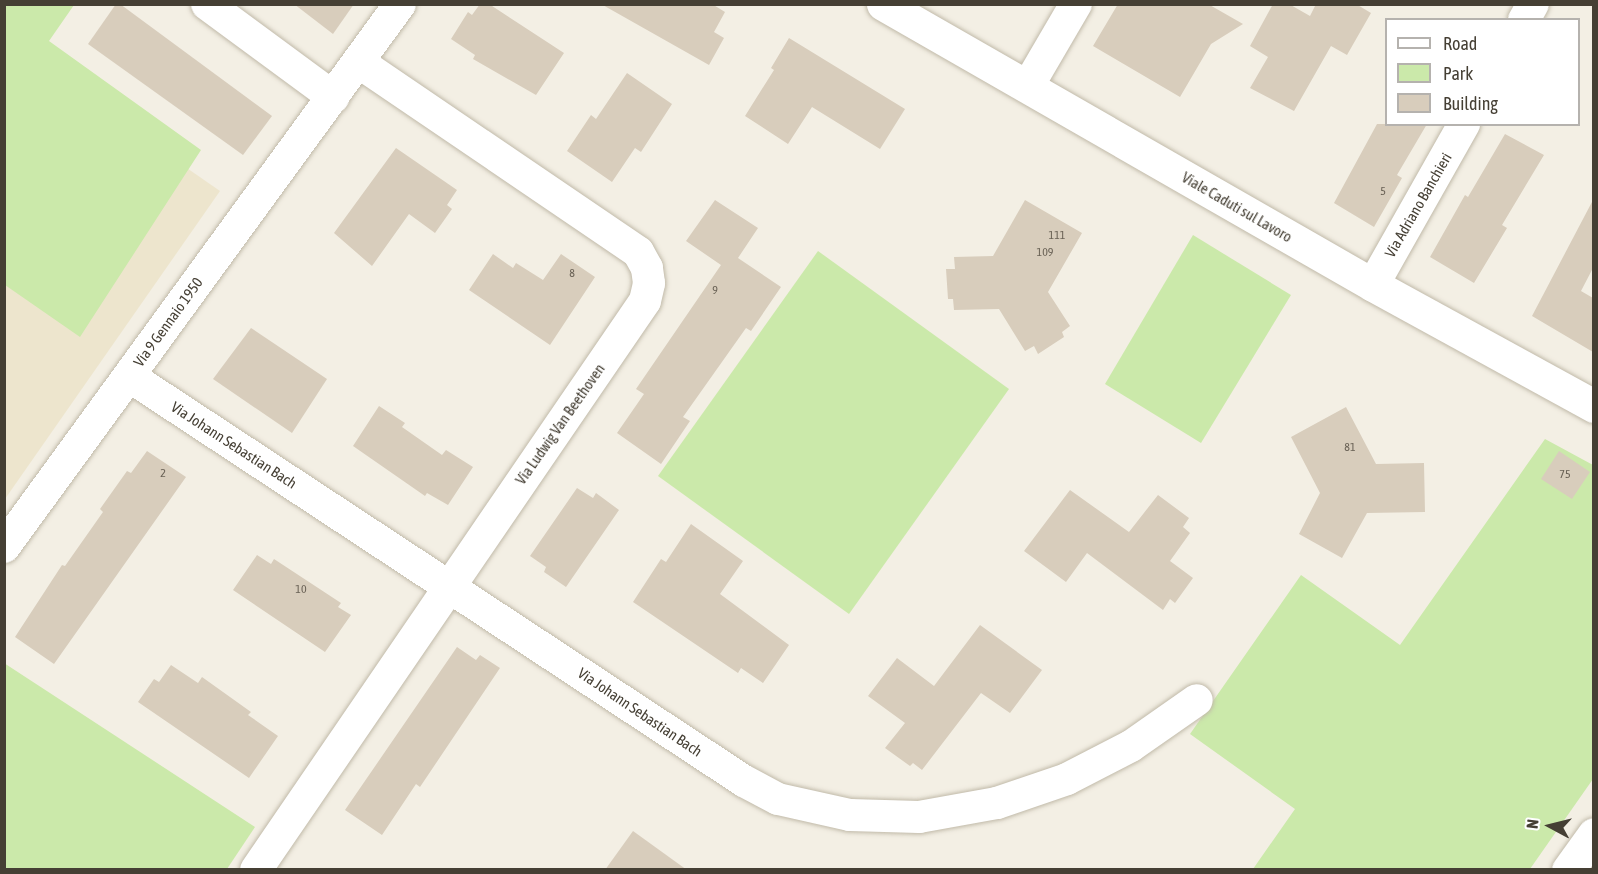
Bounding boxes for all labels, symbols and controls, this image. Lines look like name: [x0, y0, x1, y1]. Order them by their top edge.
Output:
legend: [1385, 18, 1580, 126]
text: Road: [1443, 33, 1477, 54]
text: Park: [1443, 63, 1473, 84]
text: Building: [1443, 93, 1498, 114]
street label: Via Adriano Banchieri: [1381, 149, 1455, 261]
street label: Viale Caduti sul Lavoro: [1179, 168, 1295, 246]
house number: 5: [1380, 185, 1386, 199]
house number: 111: [1049, 229, 1065, 243]
house number: 109: [1037, 246, 1053, 260]
house number: 8: [569, 267, 575, 281]
street label: Via 9 Gennaio 1950: [130, 274, 206, 370]
house number: 9: [712, 284, 718, 298]
street label: Via Ludwig Van Beethoven: [512, 360, 608, 488]
street label: Via Johann Sebastian Bach: [168, 398, 300, 492]
house number: 81: [1344, 441, 1356, 455]
house number: 2: [160, 467, 166, 481]
house number: 75: [1559, 468, 1571, 482]
house number: 10: [295, 583, 307, 597]
street label: Via Johann Sebastian Bach: [574, 664, 706, 760]
north arrow: [1520, 796, 1580, 856]
text: N: [1523, 818, 1542, 830]

